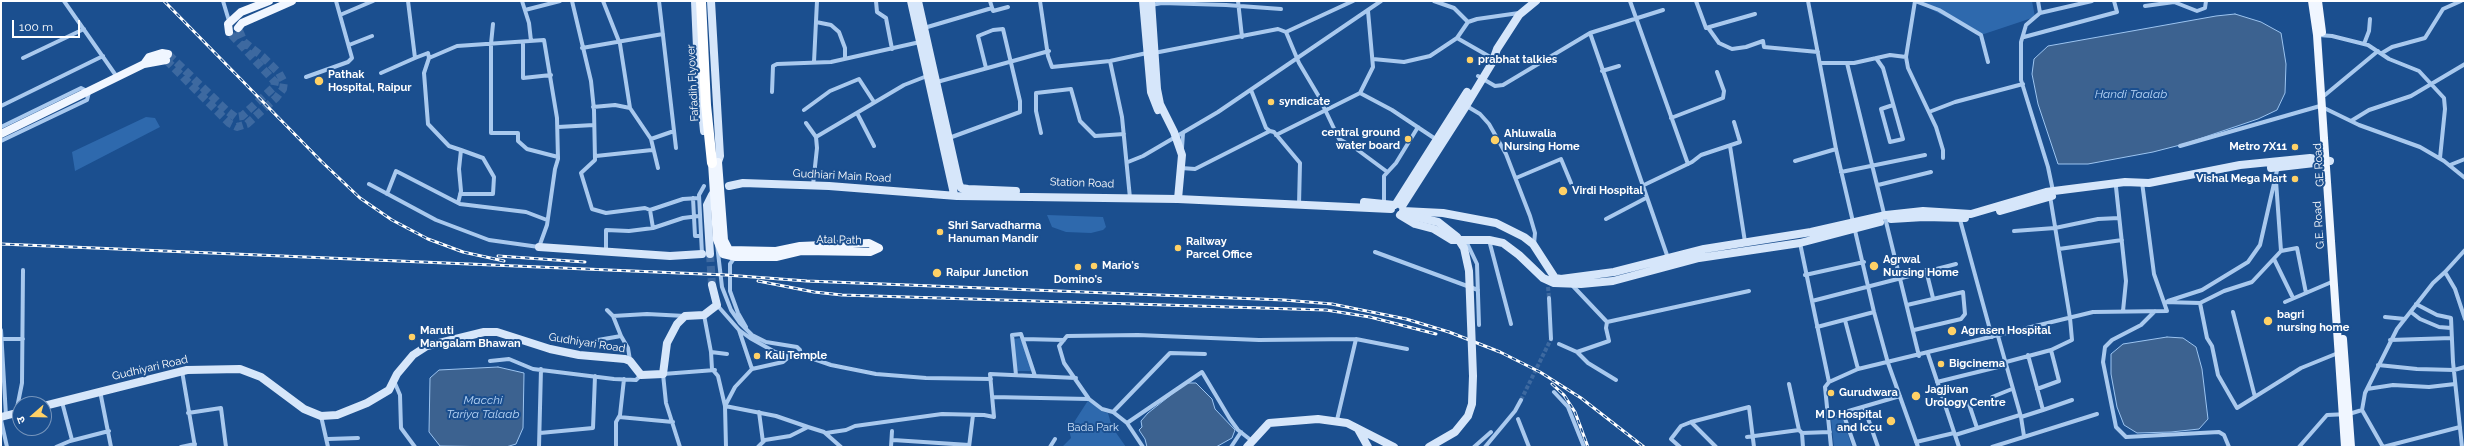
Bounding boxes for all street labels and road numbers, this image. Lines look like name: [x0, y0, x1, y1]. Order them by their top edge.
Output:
street label: Fafadih Flyover: [684, 44, 702, 122]
street label: GE Road: [2311, 143, 2327, 187]
street label: Gudhiari Main Road: [792, 167, 892, 185]
street label: Station Road: [1050, 175, 1114, 191]
street label: G.E. Road: [2311, 201, 2327, 249]
street label: Atal Path: [816, 233, 862, 247]
street label: Gudhiyari Road: [548, 330, 626, 356]
street label: Gudhiyari Road: [111, 353, 189, 383]

